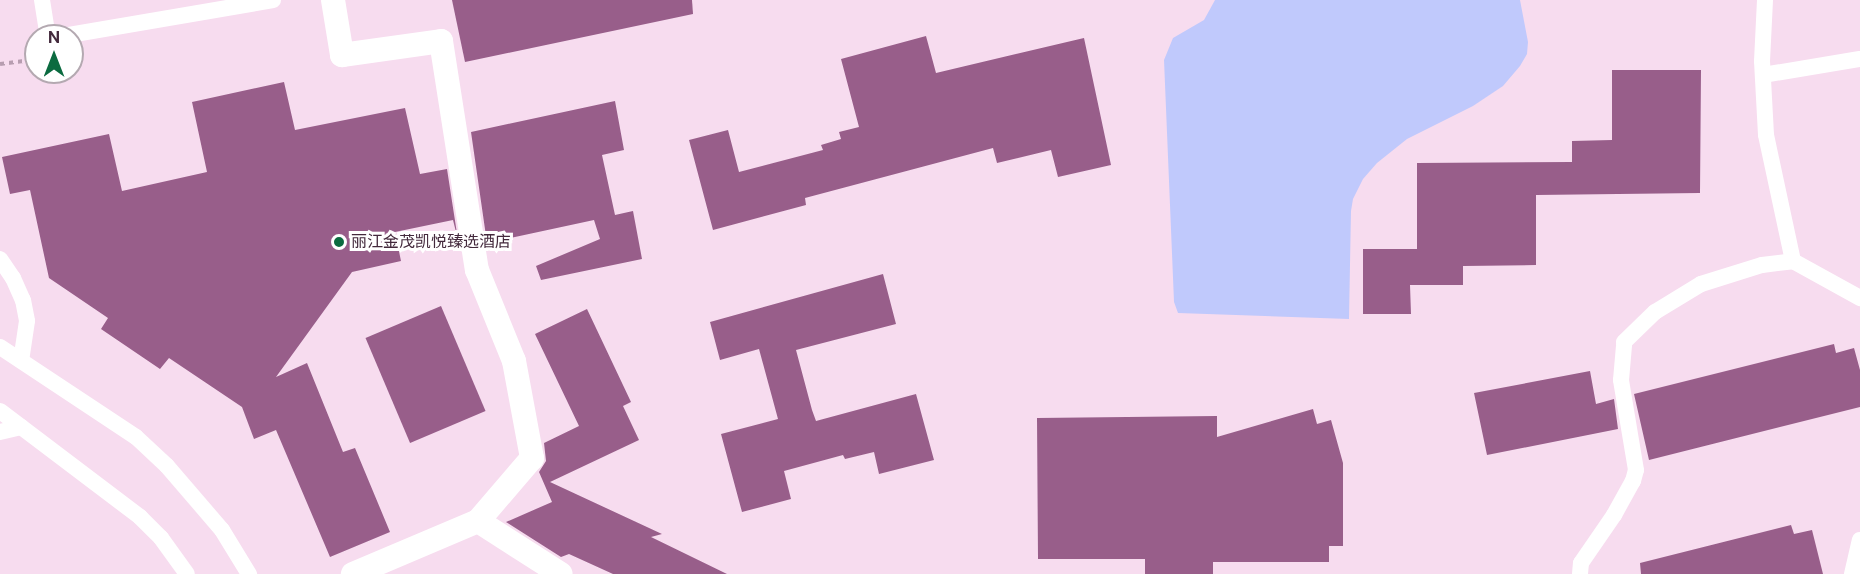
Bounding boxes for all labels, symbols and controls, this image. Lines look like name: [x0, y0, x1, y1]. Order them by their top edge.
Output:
north arrow: [24, 24, 84, 84]
text: N: [48, 28, 60, 47]
place label: 丽江金茂凯悦臻选酒店: [351, 232, 511, 252]
marker: 丽江金茂凯悦臻选酒店: [332, 235, 346, 249]

